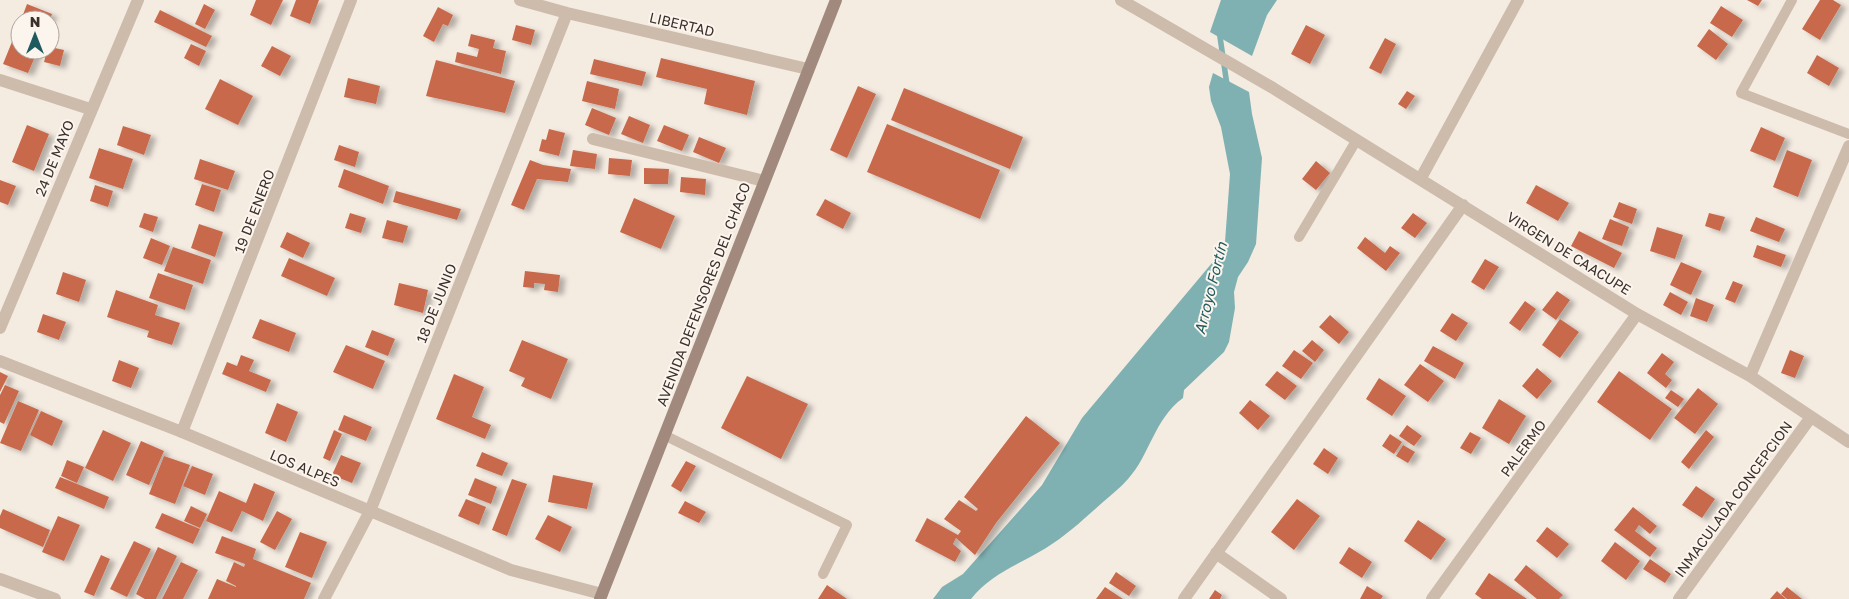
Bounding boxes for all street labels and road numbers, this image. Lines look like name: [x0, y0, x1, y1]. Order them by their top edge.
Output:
street label: LIBERTAD: [648, 8, 716, 40]
street label: 24 DE MAYO: [31, 117, 77, 199]
street label: 19 DE ENERO: [230, 167, 278, 255]
street label: AVENIDA DEFENSORES DEL CHACO: [652, 180, 754, 408]
street label: VIRGEN DE CAACUPE: [1504, 208, 1634, 298]
street label: 18 DE JUNIO: [412, 261, 460, 345]
street label: PALERMO: [1497, 416, 1549, 480]
street label: INMACULADA CONCEPCION: [1671, 418, 1795, 580]
street label: LOS ALPES: [267, 446, 343, 490]

